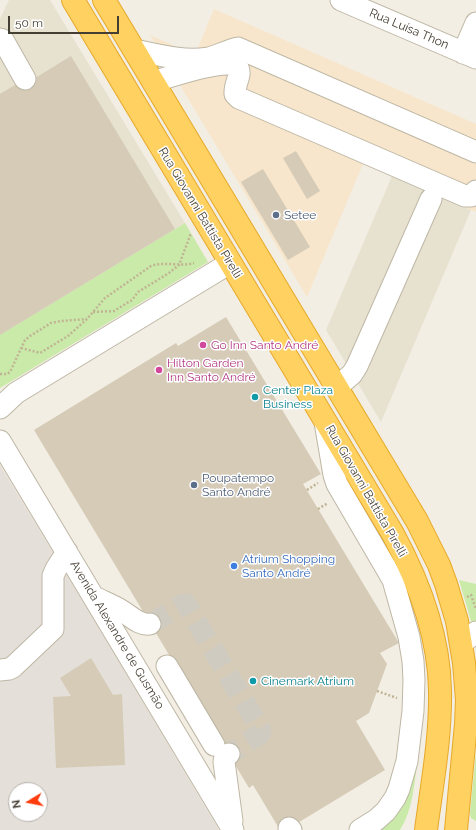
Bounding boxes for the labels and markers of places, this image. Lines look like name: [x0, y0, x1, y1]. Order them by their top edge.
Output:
place label: Setee: [284, 208, 316, 222]
marker: Setee: [271, 210, 281, 220]
place label: Go Inn Santo André: [211, 338, 318, 352]
marker: Go Inn Santo André: [198, 340, 208, 350]
place label: Hilton Garden Inn Santo André: [167, 356, 256, 384]
marker: Hilton Garden Inn Santo André: [154, 365, 164, 375]
place label: Center Plaza Business: [263, 383, 333, 411]
marker: Center Plaza Business: [250, 392, 260, 402]
place label: Poupatempo Santo André: [202, 471, 274, 499]
marker: Poupatempo Santo André: [189, 480, 199, 490]
place label: Atrium Shopping Santo André: [242, 552, 335, 580]
marker: Atrium Shopping Santo André: [229, 561, 239, 571]
place label: Cinemark Atrium: [261, 674, 354, 688]
marker: Cinemark Atrium: [248, 676, 258, 686]

